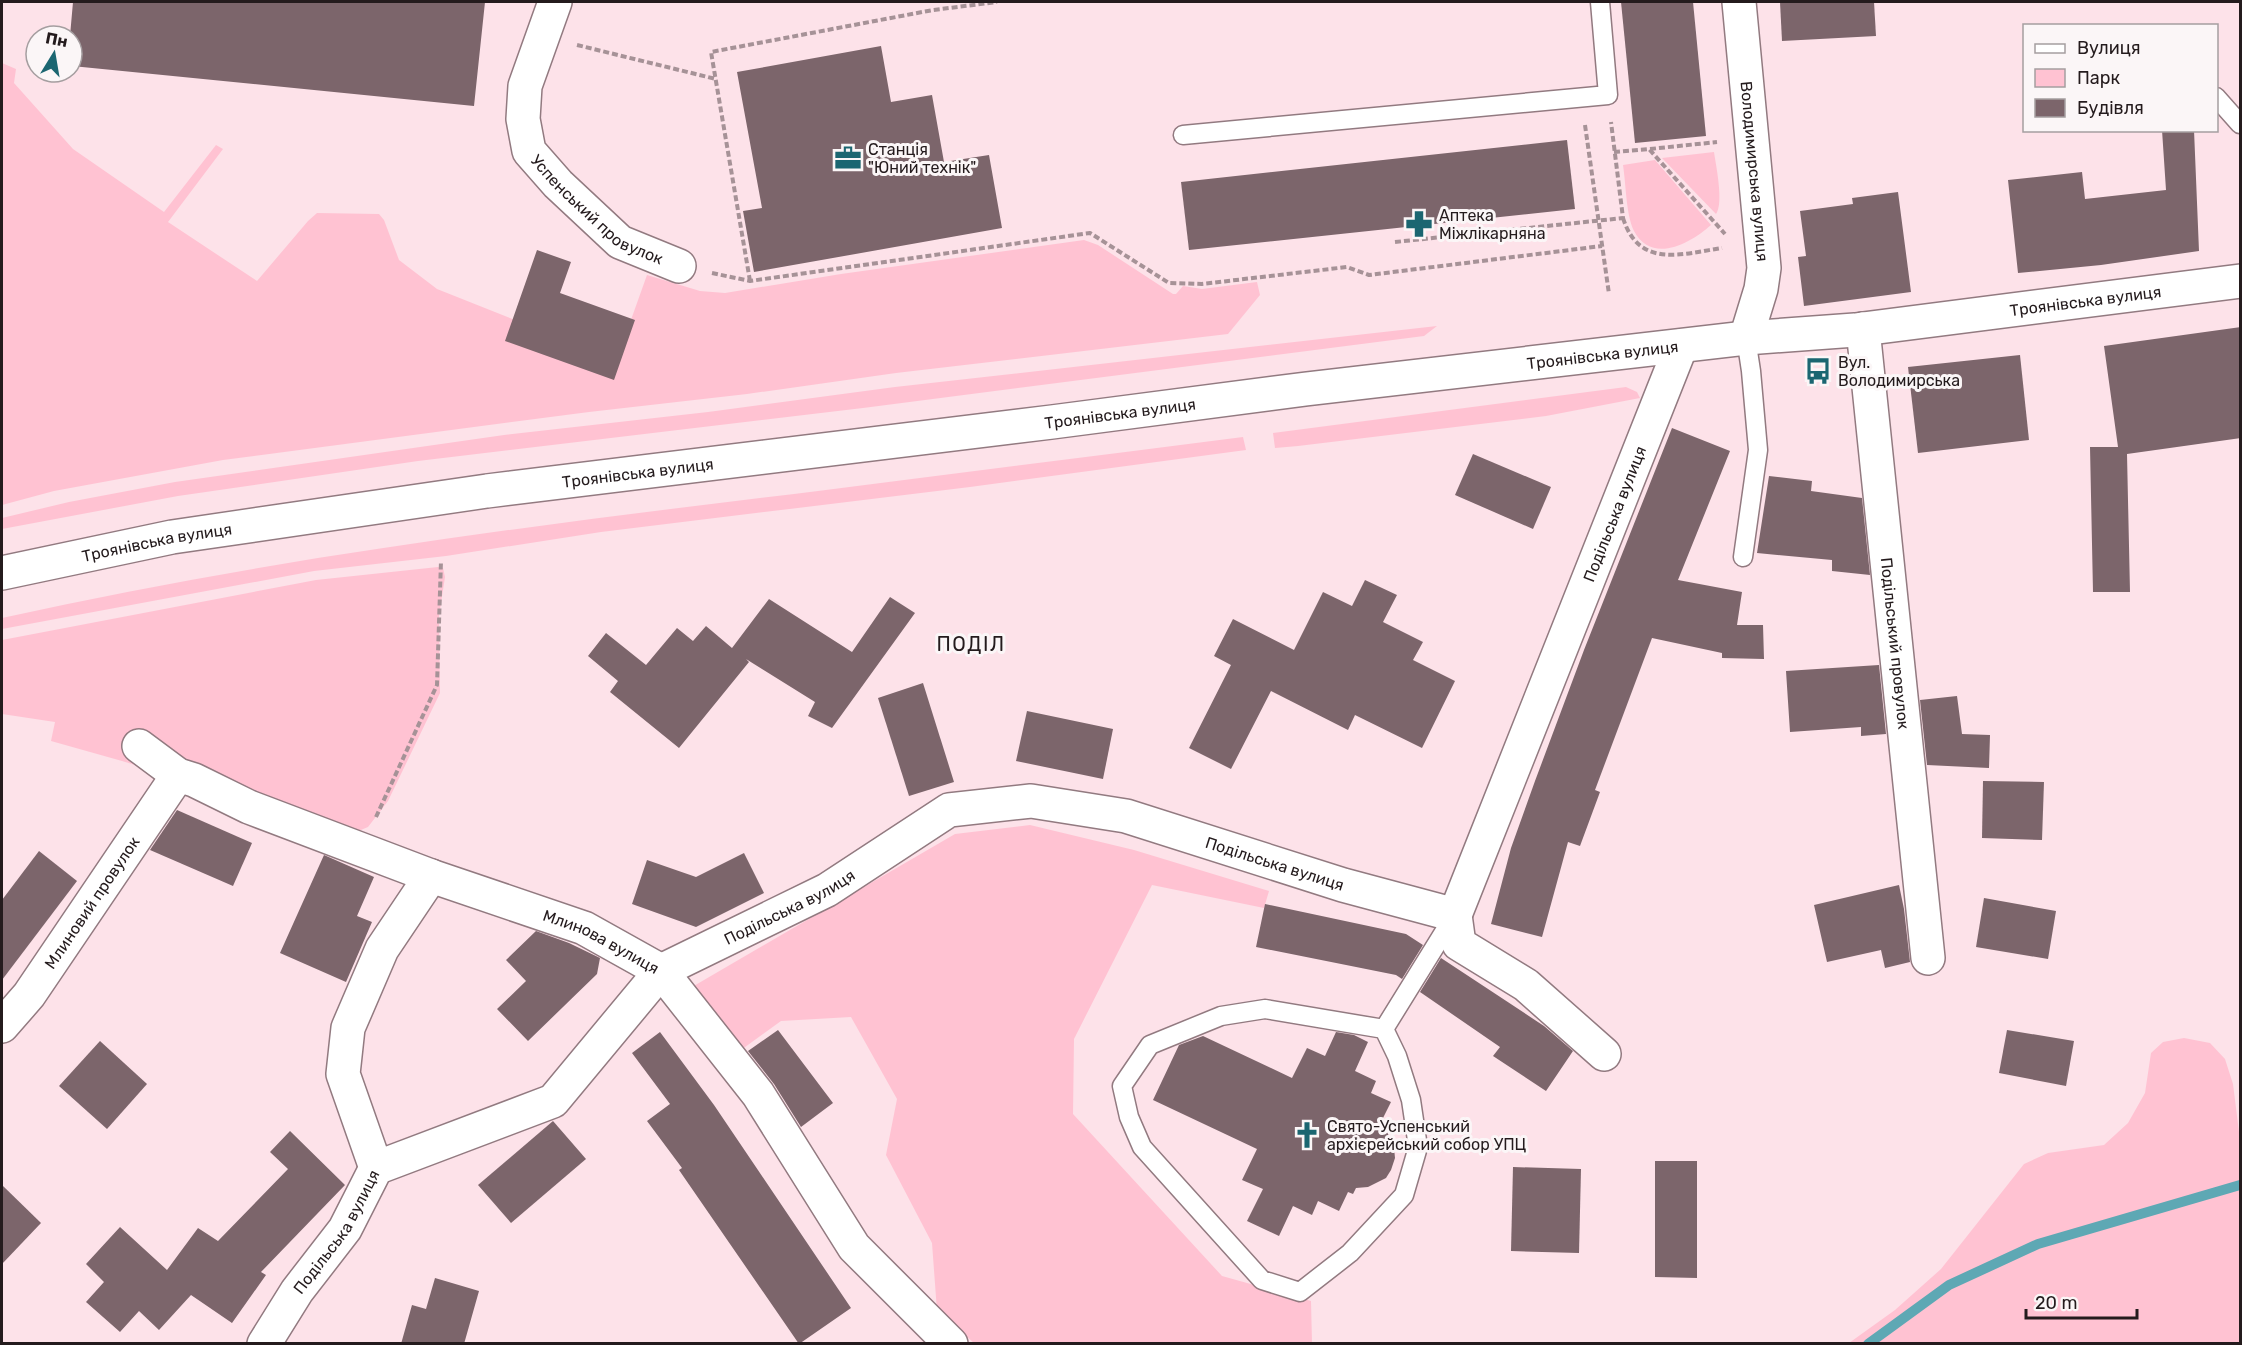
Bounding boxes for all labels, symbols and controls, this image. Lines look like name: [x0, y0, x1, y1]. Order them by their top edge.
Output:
north arrow: [24, 24, 84, 84]
legend: [2023, 24, 2218, 132]
text: Пн: [44, 28, 69, 51]
text: Вулиця: [2077, 37, 2141, 59]
text: Парк: [2077, 67, 2121, 89]
street label: Володимирська вулиця: [1737, 80, 1773, 262]
text: Будівля: [2077, 97, 2144, 119]
place label: Станція "Юний технік": [868, 140, 976, 177]
office icon: Станція "Юний технік": [833, 143, 863, 173]
street label: Успенський провулок: [527, 151, 666, 268]
place label: Аптека Міжлікарняна: [1439, 206, 1546, 243]
pharmacy icon: Аптека Міжлікарняна: [1404, 209, 1434, 239]
street label: Троянівська вулиця: [2009, 282, 2162, 320]
street label: Троянівська вулиця: [1526, 336, 1679, 373]
place label: Вул. Володимирська: [1838, 353, 1960, 390]
bus stop icon: Вул. Володимирська: [1803, 356, 1833, 386]
street label: Троянівська вулиця: [1043, 394, 1197, 432]
street label: Подільська вулиця: [1579, 443, 1650, 585]
street label: Троянівська вулиця: [561, 454, 715, 491]
street label: Троянівська вулиця: [80, 519, 233, 565]
street label: Подільський провулок: [1877, 556, 1914, 731]
district label: ПОДІЛ: [936, 632, 1006, 656]
street label: Млиновий провулок: [40, 832, 143, 972]
street label: Подільська вулиця: [1203, 832, 1347, 894]
street label: Подільська вулиця: [721, 865, 858, 948]
street label: Млинова вулиця: [541, 905, 663, 978]
place label: Свято-Успенський архієрейський собор УПЦ: [1327, 1117, 1527, 1154]
church icon: Свято-Успенський архієрейський собор УПЦ: [1292, 1120, 1322, 1150]
street label: Подільська вулиця: [289, 1166, 383, 1297]
scale bar: [2026, 1282, 2137, 1320]
text: 20 m: [2035, 1292, 2077, 1314]

